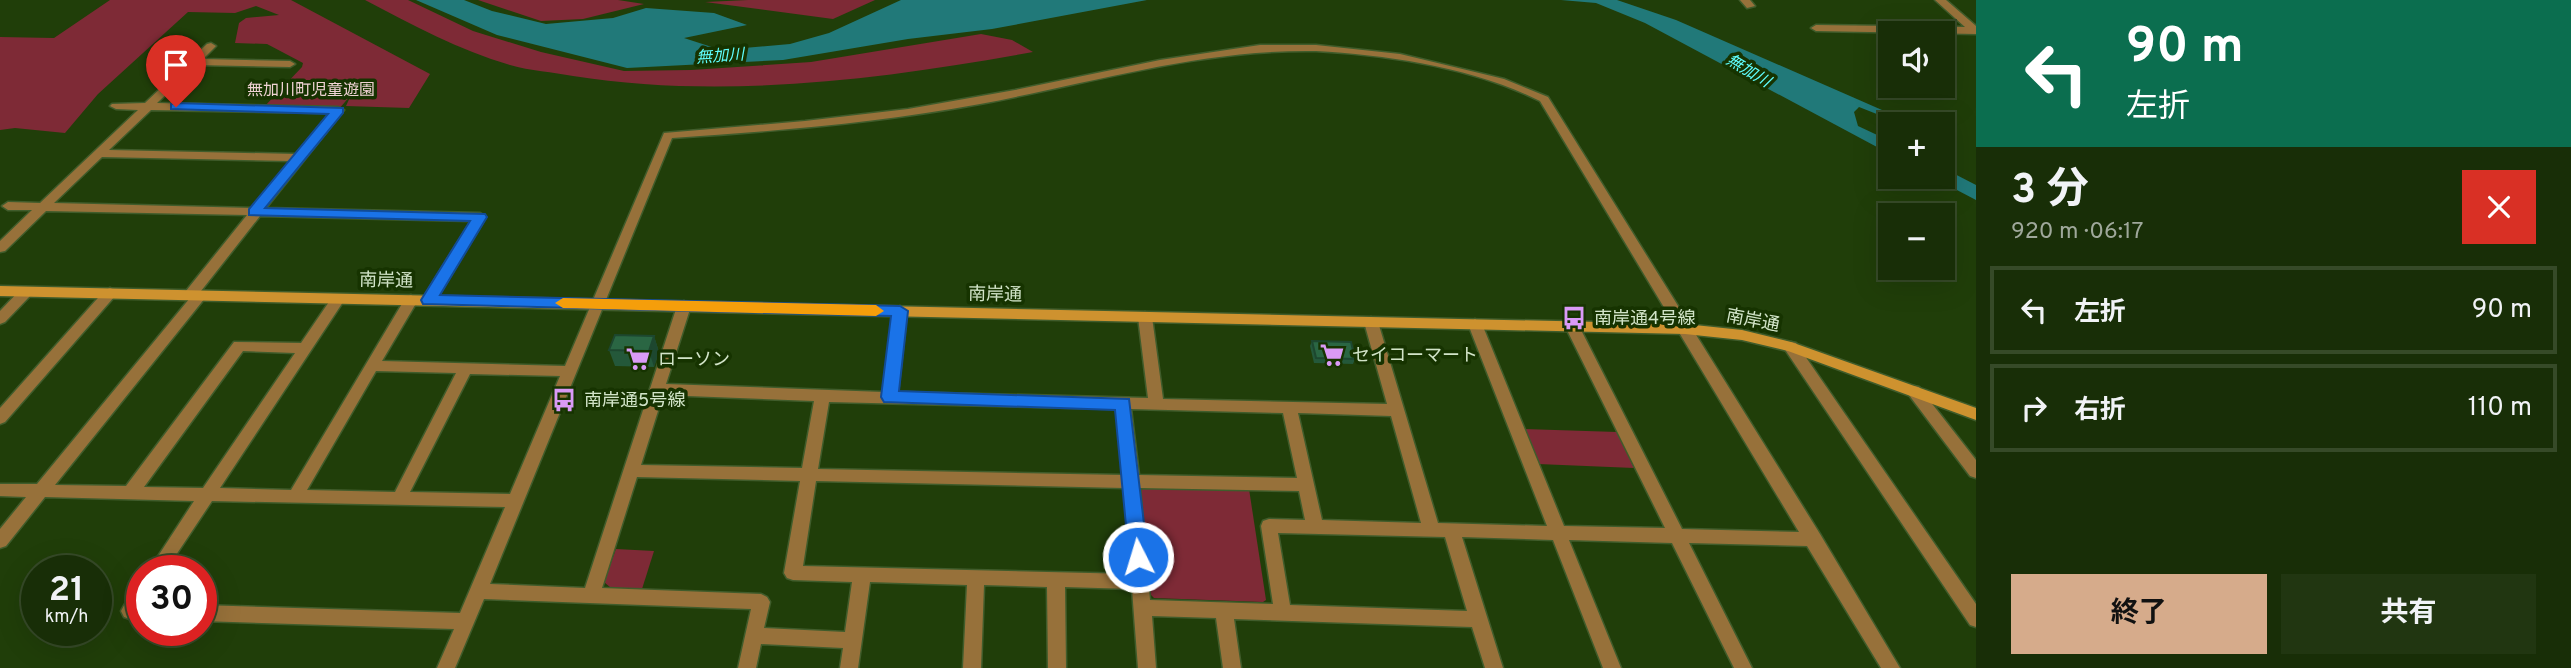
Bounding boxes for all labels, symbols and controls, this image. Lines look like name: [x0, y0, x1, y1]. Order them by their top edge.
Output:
text: 90 m: [2126, 18, 2244, 80]
map controls: [1878, 21, 1955, 280]
button: sound: [1878, 21, 1955, 98]
icon: left: [2011, 28, 2102, 119]
pin: [146, 35, 206, 107]
water label: 無加川: [695, 45, 747, 69]
icon: arrive: [157, 46, 195, 84]
water label: 無加川: [1722, 51, 1775, 94]
park label: 無加川町児童遊園: [247, 81, 375, 101]
text: 左折: [2126, 88, 2190, 128]
button: +: [1878, 112, 1955, 189]
text: 3 分: [2011, 165, 2089, 218]
button: close: [2462, 170, 2536, 244]
button: −: [1878, 203, 1955, 280]
text: 920 m · 06:17: [2011, 218, 2143, 247]
street label: 南岸通: [359, 270, 413, 293]
street label: 南岸通: [968, 284, 1022, 307]
icon: left: [2015, 291, 2053, 329]
text: 90 m: [2472, 294, 2532, 327]
text: 左折: [2074, 297, 2126, 330]
bus stop icon: 南岸通4号線: [1560, 304, 1588, 332]
street label: 南岸通: [1724, 305, 1781, 338]
place label: 南岸通4号線: [1594, 308, 1695, 331]
supermarket icon: セイコーマート: [1318, 341, 1346, 369]
supermarket icon: ローソン: [624, 345, 652, 373]
place label: セイコーマート: [1352, 345, 1478, 368]
place label: ローソン: [658, 349, 730, 372]
bus stop icon: 南岸通5号線: [550, 386, 578, 414]
icon: right: [2015, 389, 2053, 427]
place label: 南岸通5号線: [584, 390, 685, 413]
text: 110 m: [2468, 392, 2532, 425]
text: 右折: [2074, 395, 2126, 428]
position arrow: [1101, 520, 1175, 594]
speed limit sign: 30: [126, 555, 217, 646]
text: 21: [49, 569, 84, 613]
button: 終了: [2011, 574, 2267, 654]
button: 共有: [2281, 574, 2536, 654]
text: km/h: [45, 606, 88, 629]

